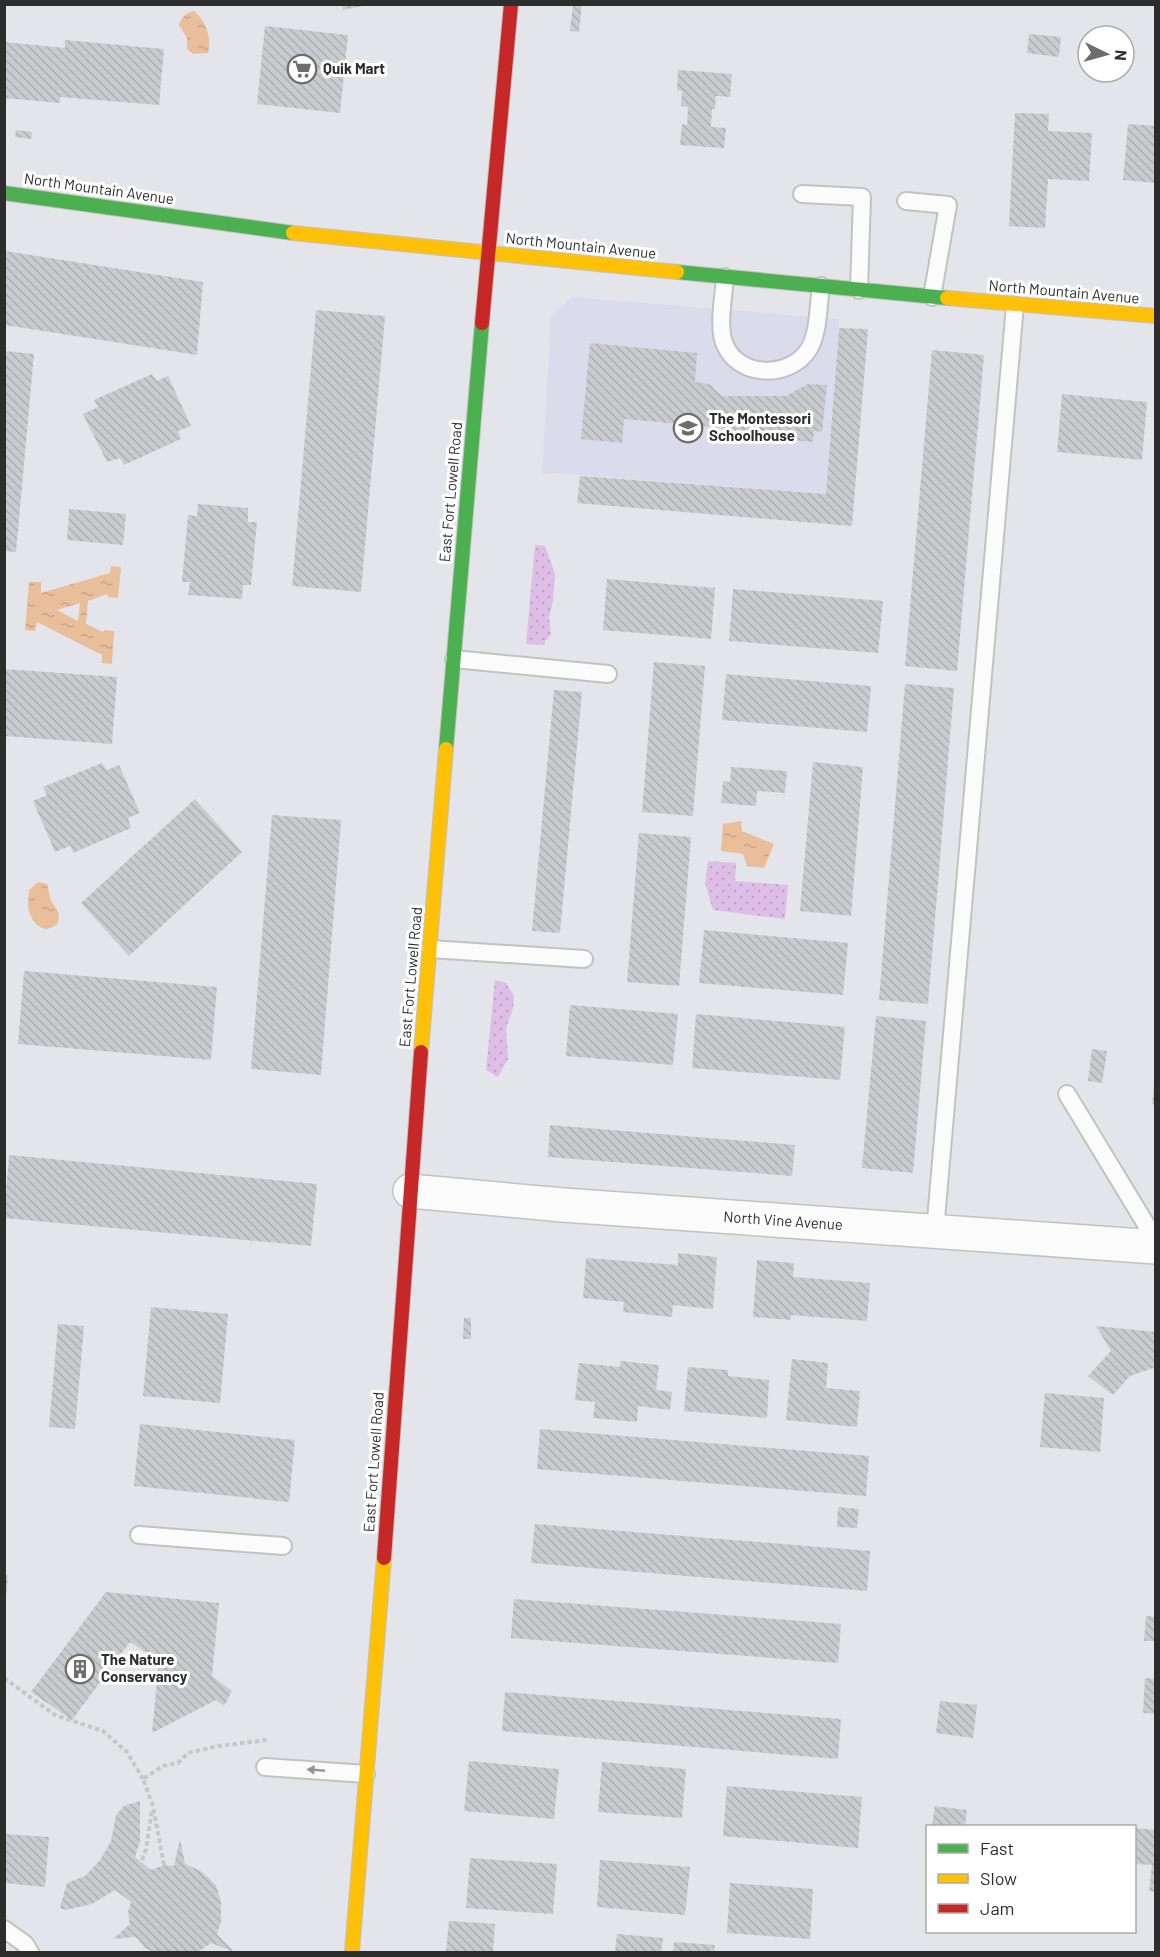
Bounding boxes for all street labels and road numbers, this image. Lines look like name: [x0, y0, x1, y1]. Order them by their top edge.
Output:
street label: North Mountain Avenue: [23, 169, 175, 207]
street label: North Mountain Avenue: [505, 228, 657, 262]
street label: North Mountain Avenue: [988, 275, 1140, 307]
street label: East Fort Lowell Road: [435, 421, 465, 563]
street label: East Fort Lowell Road: [395, 906, 425, 1048]
street label: North Vine Avenue: [723, 1207, 843, 1233]
street label: East Fort Lowell Road: [359, 1391, 387, 1533]

